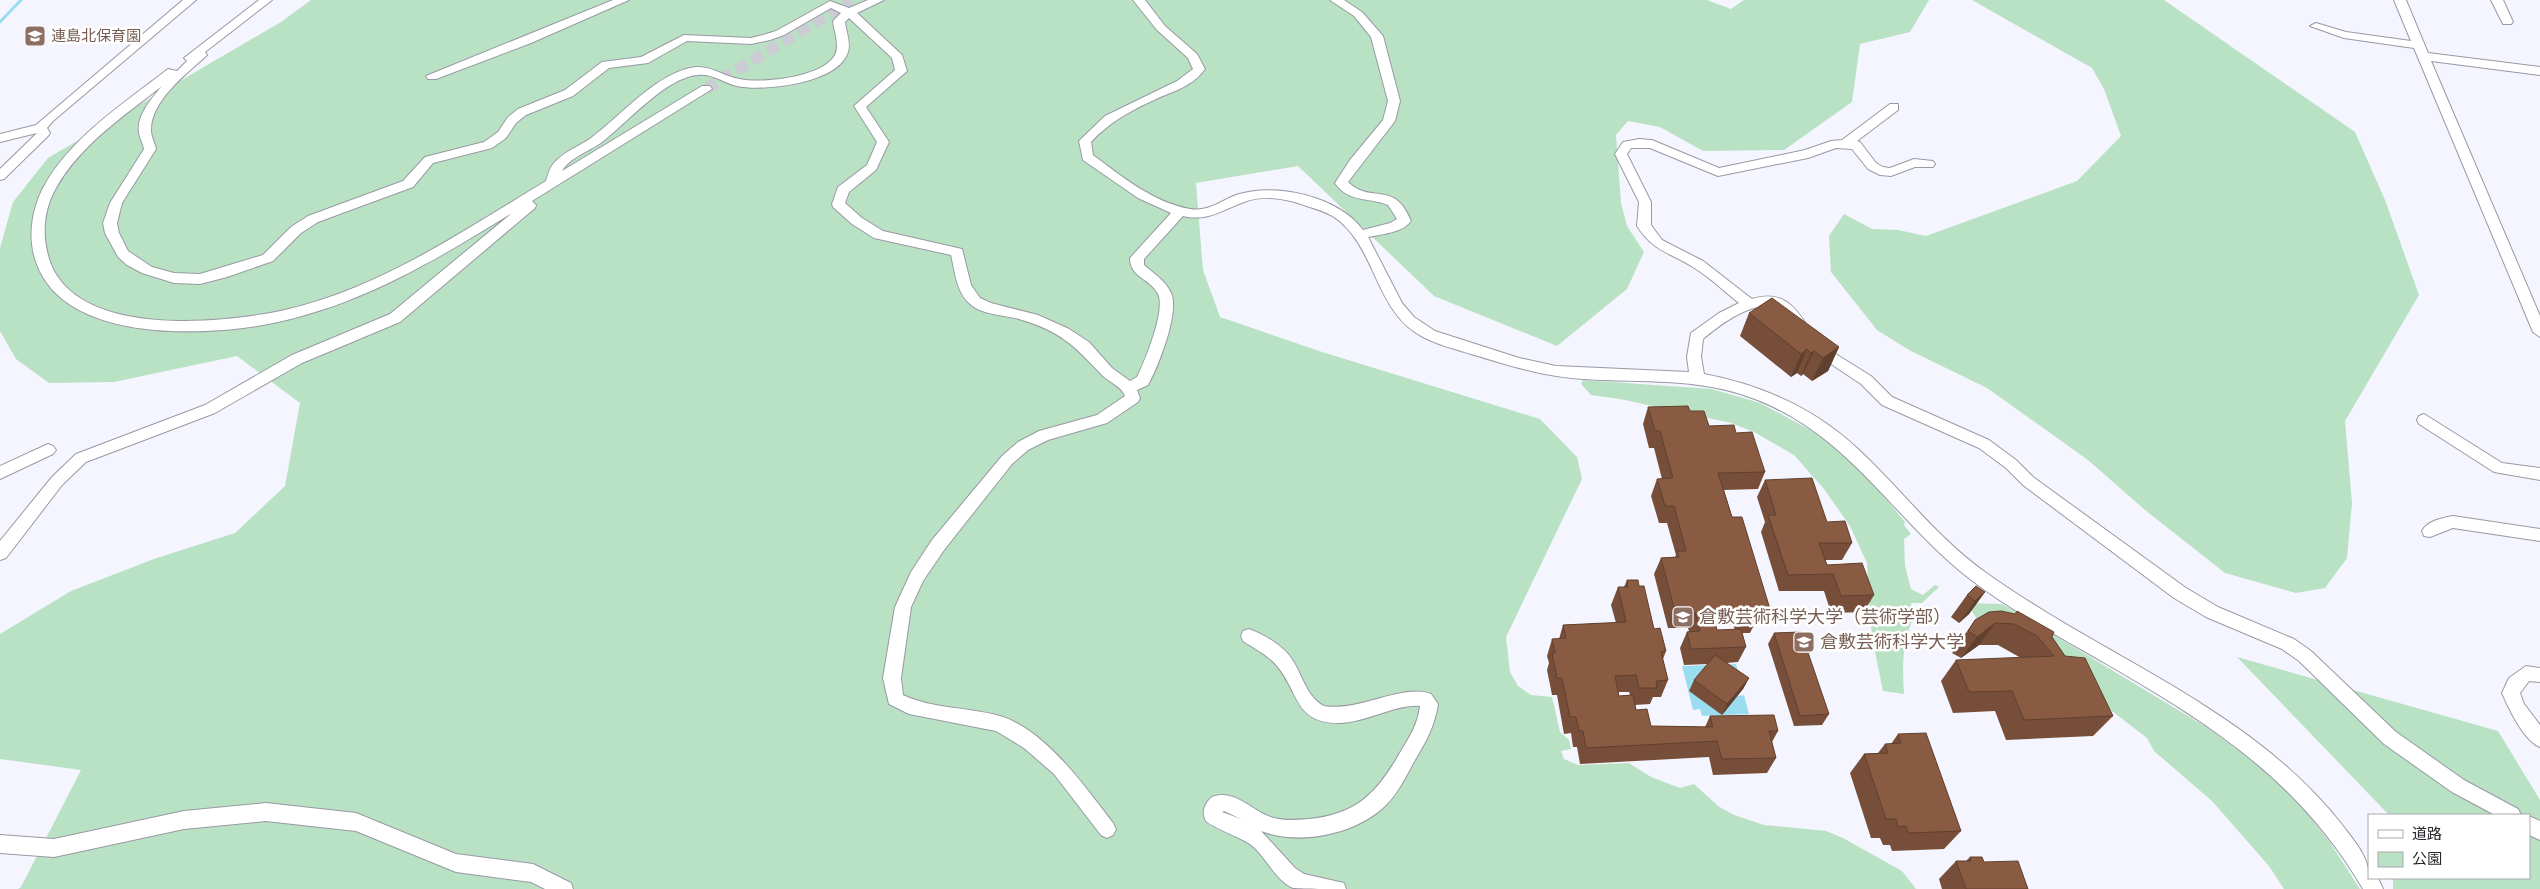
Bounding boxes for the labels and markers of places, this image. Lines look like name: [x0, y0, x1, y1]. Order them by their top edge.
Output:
school or university icon: 連島北保育園: [23, 24, 47, 48]
place label: 連島北保育園: [51, 27, 141, 45]
school or university icon: 倉敷芸術科学大学（芸術学部）: [1671, 605, 1695, 629]
place label: 倉敷芸術科学大学（芸術学部）: [1699, 606, 1951, 628]
school or university icon: 倉敷芸術科学大学: [1792, 630, 1816, 654]
place label: 倉敷芸術科学大学: [1820, 631, 1964, 653]

